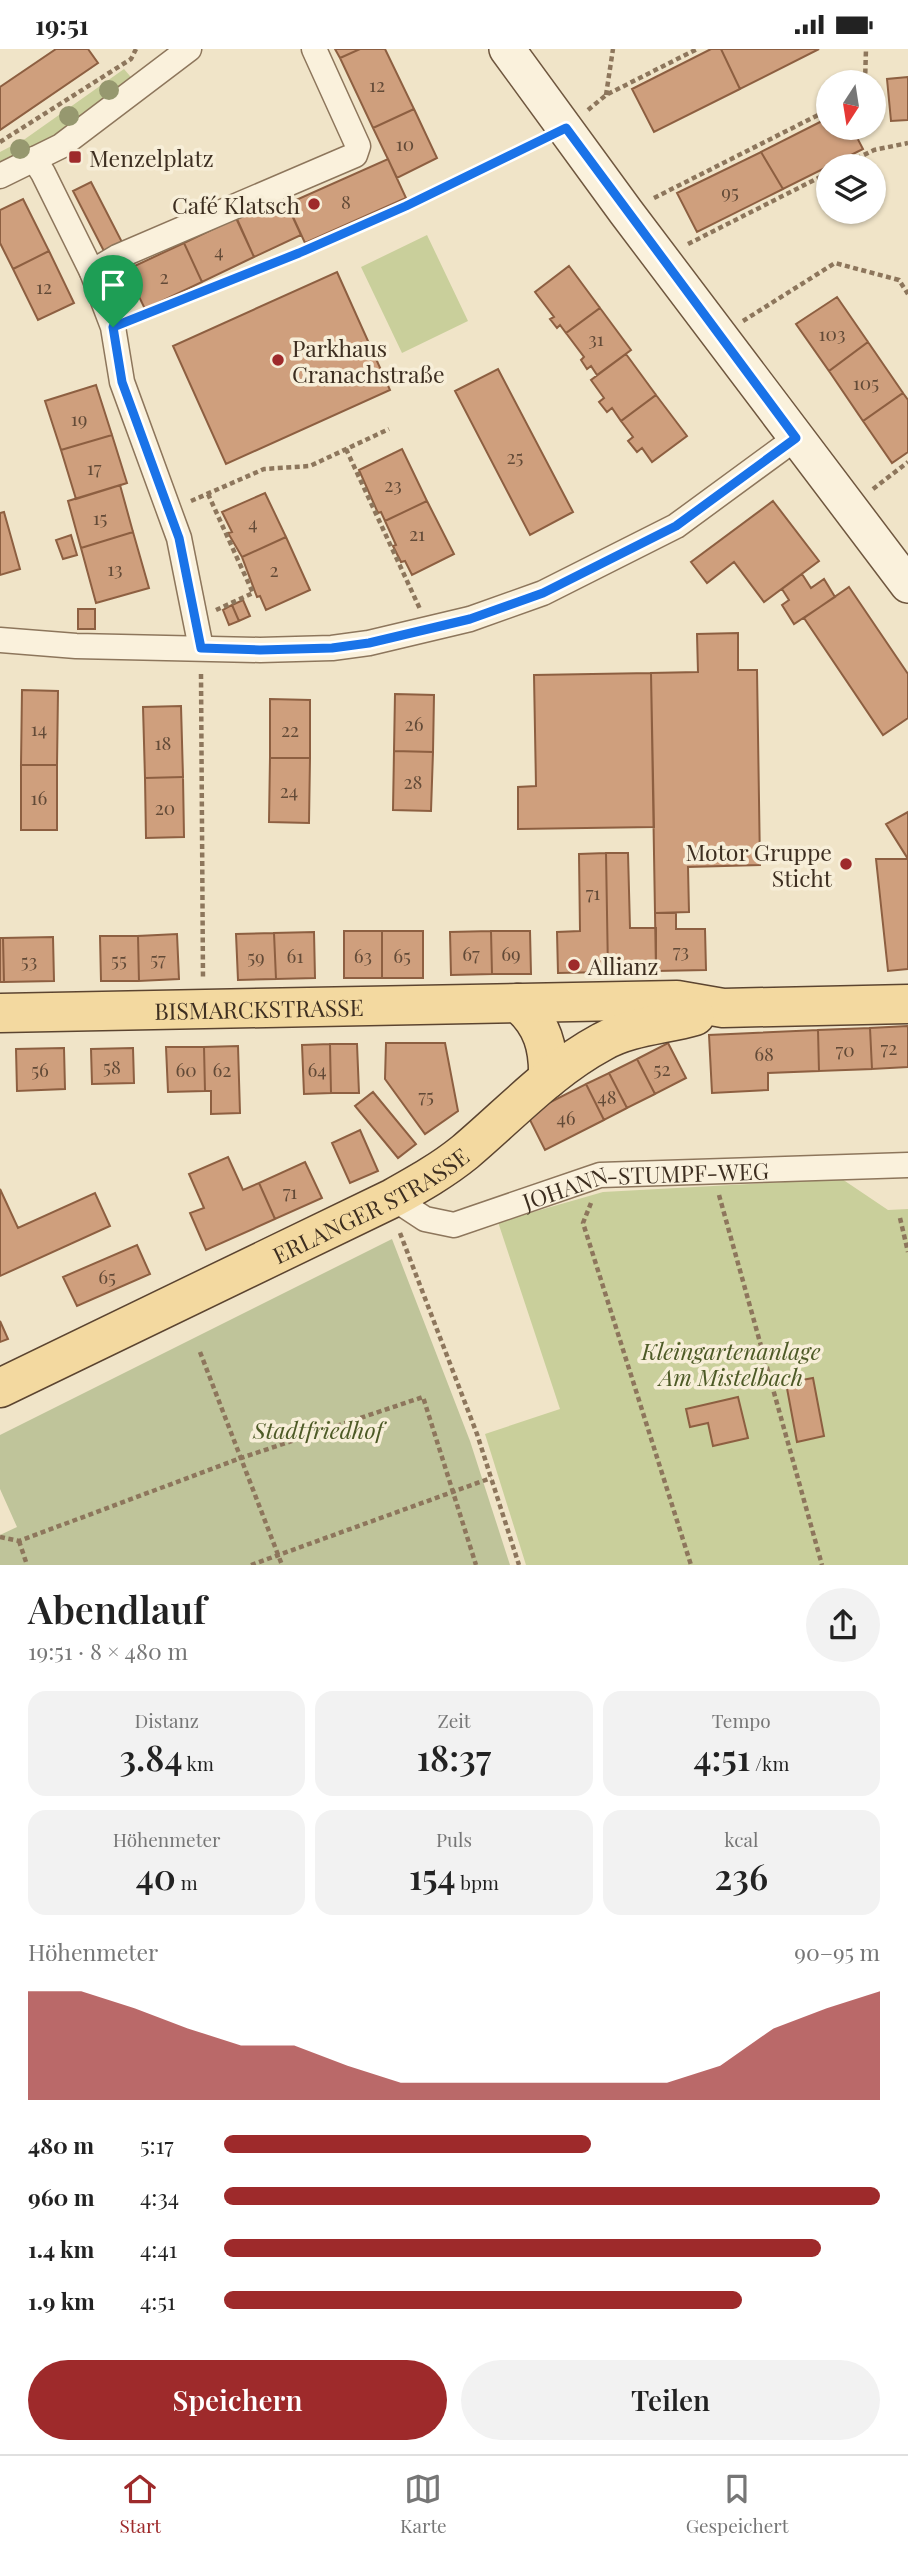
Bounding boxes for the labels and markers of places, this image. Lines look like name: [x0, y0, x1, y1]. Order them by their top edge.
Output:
place label: Menzelplatz: [89, 142, 214, 173]
marker: Menzelplatz: [67, 149, 83, 165]
place label: Café Klatsch: [172, 189, 300, 220]
marker: Café Klatsch: [306, 196, 322, 212]
pin: [83, 255, 143, 327]
place label: Parkhaus Cranachstraße: [292, 332, 445, 389]
marker: Parkhaus Cranachstraße: [270, 352, 286, 368]
place label: Motor Gruppe Sticht: [685, 836, 833, 893]
marker: Motor Gruppe Sticht: [838, 856, 854, 872]
place label: Allianz: [587, 950, 659, 981]
marker: Allianz: [566, 957, 582, 973]

